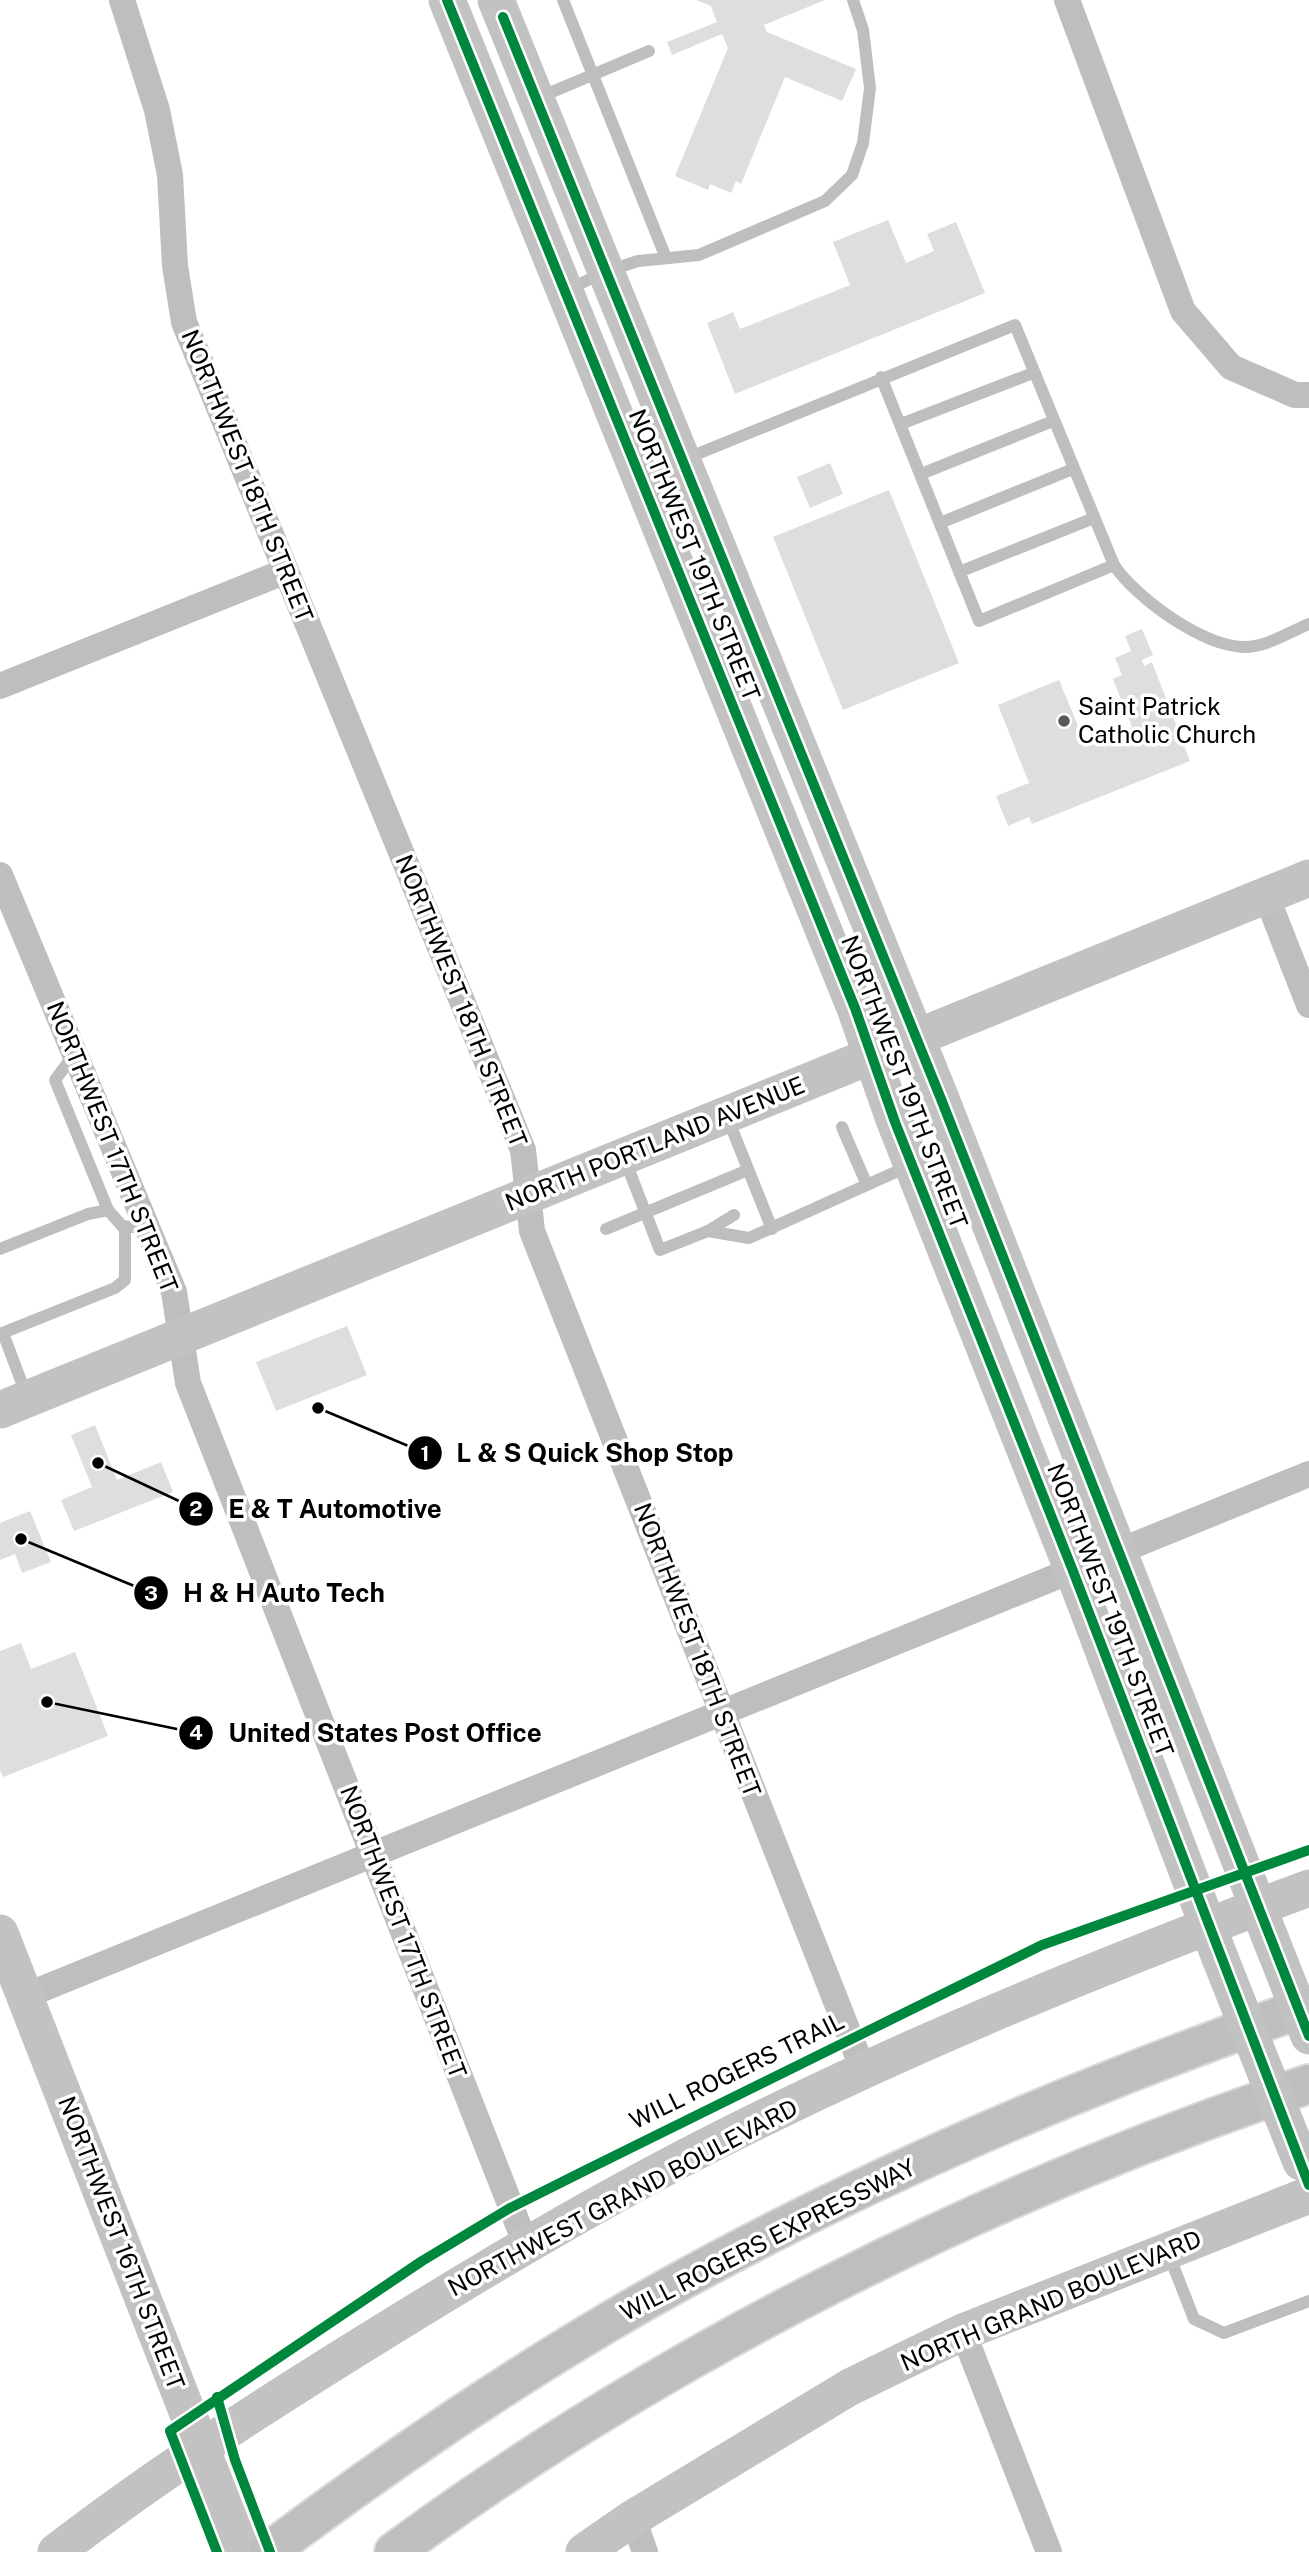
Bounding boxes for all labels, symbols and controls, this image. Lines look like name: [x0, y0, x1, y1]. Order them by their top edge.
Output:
street label: NORTHWEST 18TH STREET: [176, 326, 319, 626]
street label: NORTHWEST 19TH STREET: [624, 405, 766, 704]
place label: Saint Patrick Catholic Church: [1078, 692, 1256, 748]
marker: Saint Patrick Catholic Church: [1056, 713, 1072, 729]
street label: NORTHWEST 18TH STREET: [390, 851, 533, 1151]
street label: NORTHWEST 19TH STREET: [836, 931, 974, 1232]
street label: NORTHWEST 17TH STREET: [42, 997, 184, 1296]
street label: NORTH PORTLAND AVENUE: [501, 1070, 808, 1216]
callout: L & S Quick Shop Stop: [407, 1430, 748, 1477]
text: L & S Quick Shop Stop: [456, 1437, 734, 1468]
text: 1: [421, 1441, 430, 1466]
street label: NORTHWEST 19TH STREET: [1042, 1459, 1180, 1760]
callout: E & T Automotive: [179, 1486, 455, 1533]
text: E & T Automotive: [228, 1493, 442, 1524]
text: 2: [189, 1496, 203, 1521]
street label: NORTHWEST 18TH STREET: [629, 1499, 767, 1801]
callout: H & H Auto Tech: [134, 1570, 399, 1617]
text: H & H Auto Tech: [183, 1577, 385, 1608]
text: 3: [144, 1581, 158, 1606]
callout: United States Post Office: [179, 1709, 555, 1756]
text: United States Post Office: [228, 1717, 542, 1748]
text: 4: [189, 1720, 203, 1745]
street label: NORTHWEST 17TH STREET: [335, 1781, 473, 2082]
street label: WILL ROGERS TRAIL: [625, 2006, 848, 2134]
street label: NORTHWEST 16TH STREET: [53, 2092, 191, 2393]
street label: NORTHWEST GRAND BOULEVARD: [443, 2093, 802, 2301]
street label: WILL ROGERS EXPRESSWAY: [615, 2152, 920, 2326]
street label: NORTH GRAND BOULEVARD: [896, 2224, 1205, 2376]

